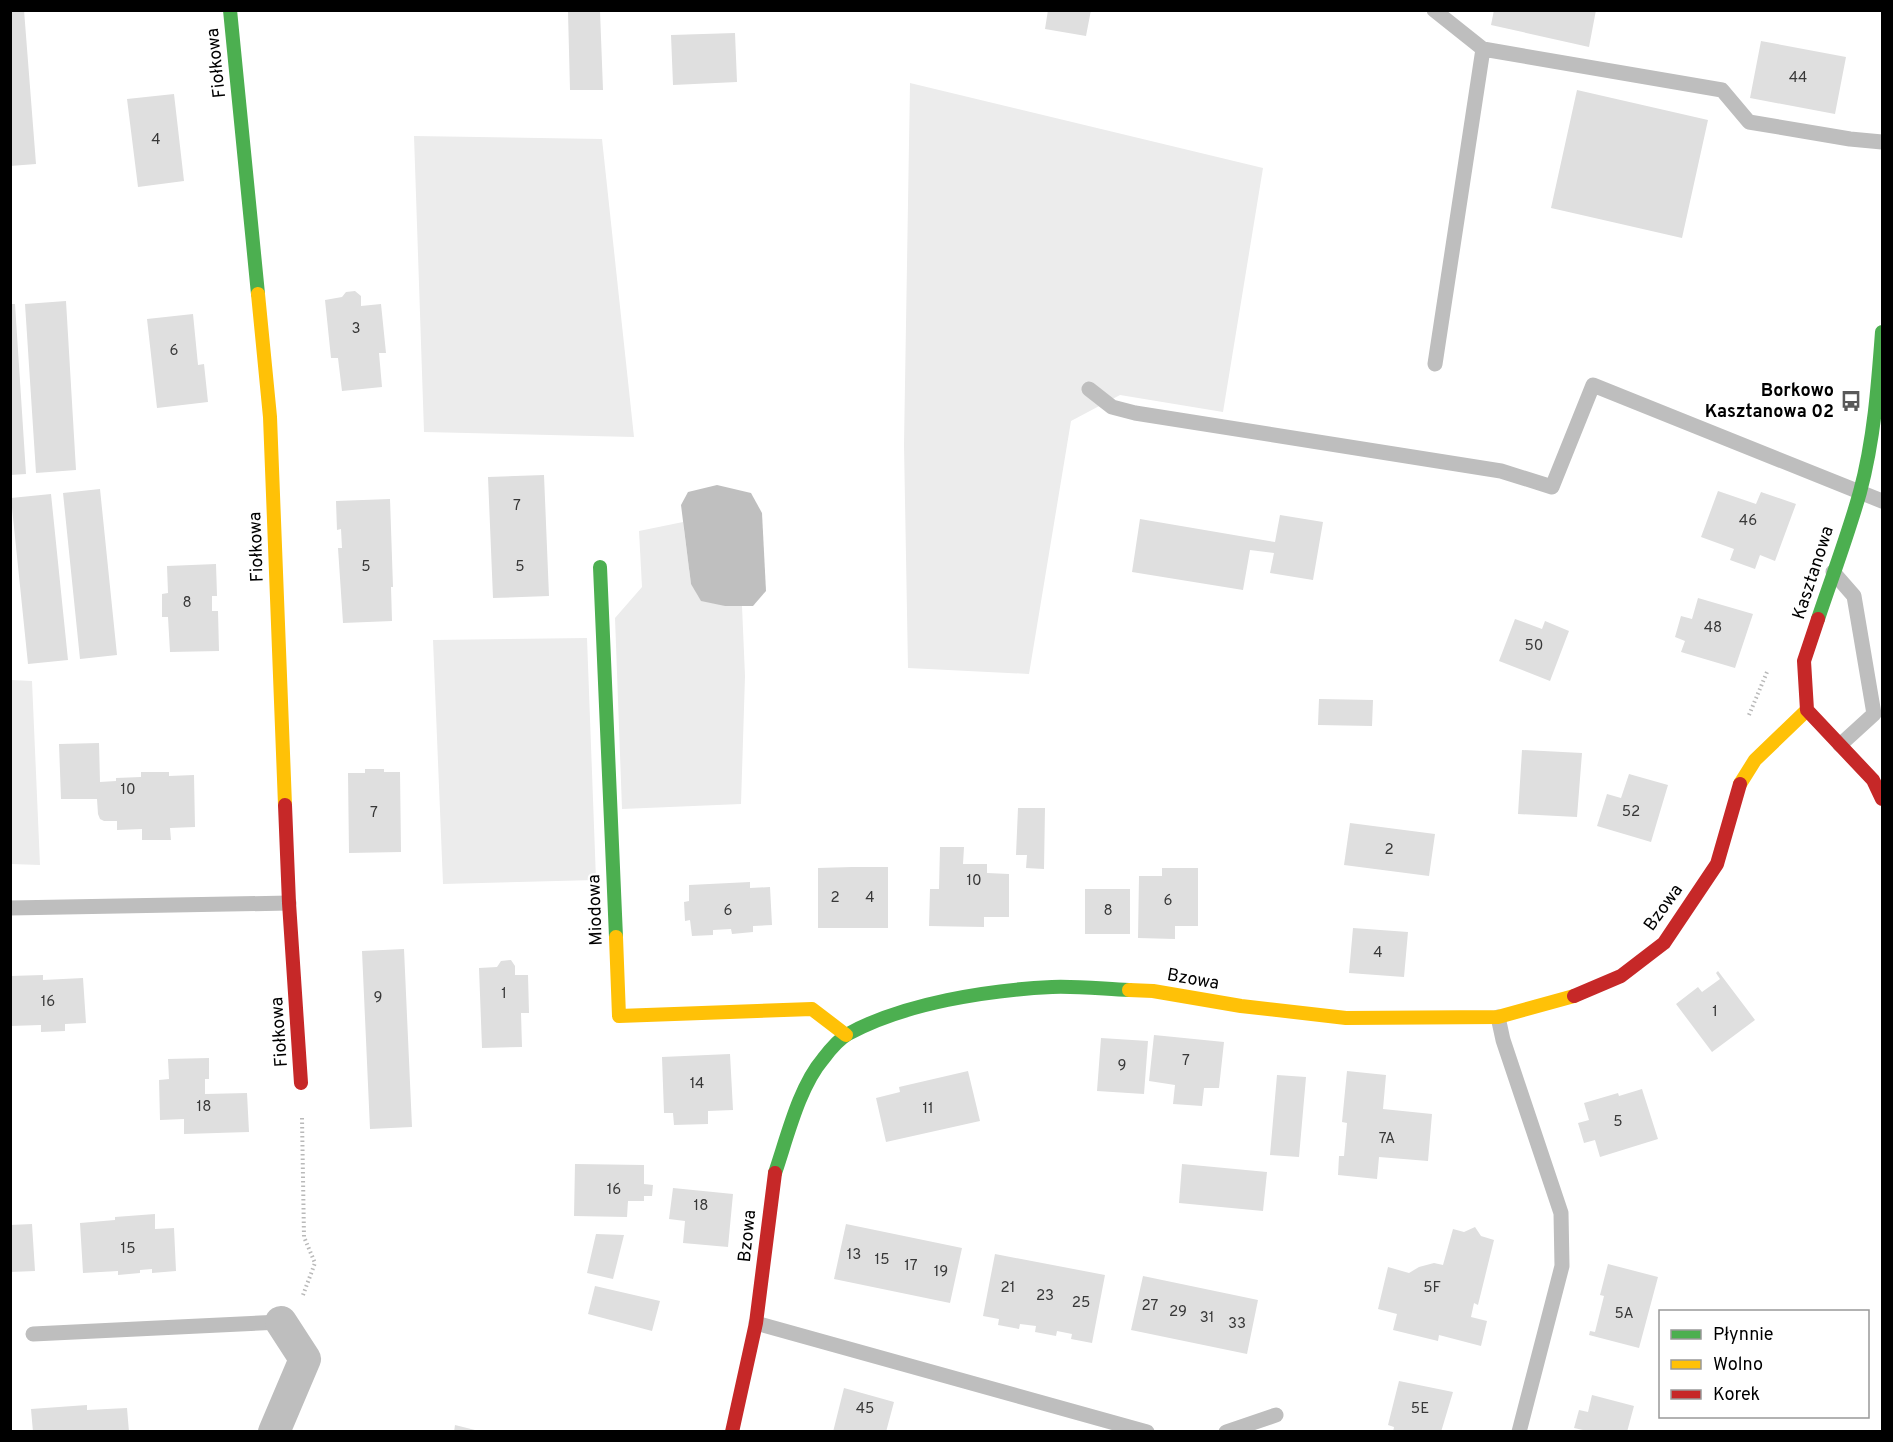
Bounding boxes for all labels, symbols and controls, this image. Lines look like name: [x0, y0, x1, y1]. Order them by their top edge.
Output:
street label: Fiołkowa: [202, 27, 232, 99]
house number: 44: [1789, 69, 1807, 88]
house number: 4: [151, 131, 161, 150]
house number: 3: [351, 320, 361, 339]
house number: 6: [170, 342, 179, 361]
place label: Borkowo Kasztanowa 02: [1705, 380, 1834, 424]
bus stop icon: Borkowo Kasztanowa 02: [1839, 389, 1863, 413]
house number: 7: [513, 497, 521, 516]
street label: Fiołkowa: [244, 511, 270, 583]
house number: 46: [1739, 512, 1757, 531]
street label: Kasztanowa: [1788, 523, 1840, 623]
house number: 5: [361, 558, 371, 577]
house number: 5: [515, 558, 525, 577]
house number: 8: [182, 594, 192, 613]
house number: 48: [1704, 619, 1722, 638]
house number: 50: [1525, 637, 1543, 656]
house number: 10: [120, 781, 136, 800]
house number: 52: [1622, 803, 1640, 822]
house number: 7: [370, 804, 378, 823]
house number: 2: [1384, 841, 1394, 860]
house number: 10: [966, 872, 982, 891]
street label: Miodowa: [583, 874, 609, 946]
street label: Bzowa: [1639, 880, 1689, 936]
house number: 2: [830, 889, 840, 908]
house number: 4: [865, 889, 875, 908]
house number: 6: [1164, 892, 1173, 911]
house number: 6: [724, 902, 733, 921]
house number: 8: [1103, 902, 1113, 921]
house number: 4: [1373, 944, 1383, 963]
street label: Bzowa: [1165, 964, 1221, 996]
house number: 1: [501, 985, 507, 1004]
house number: 9: [374, 989, 382, 1008]
house number: 16: [41, 993, 55, 1012]
street label: Fiołkowa: [266, 996, 294, 1068]
house number: 1: [1712, 1003, 1718, 1022]
house number: 7: [1182, 1052, 1190, 1071]
house number: 9: [1118, 1057, 1126, 1076]
house number: 14: [690, 1075, 704, 1094]
house number: 18: [197, 1098, 211, 1117]
house number: 11: [922, 1100, 934, 1119]
house number: 5: [1613, 1113, 1623, 1132]
house number: 7A: [1379, 1130, 1395, 1149]
house number: 16: [607, 1181, 621, 1200]
house number: 18: [694, 1197, 708, 1216]
street label: Bzowa: [734, 1209, 762, 1263]
house number: 15: [121, 1240, 135, 1259]
house number: 13: [847, 1246, 861, 1265]
house number: 15: [875, 1251, 889, 1270]
house number: 17: [904, 1257, 918, 1276]
house number: 19: [934, 1263, 948, 1282]
house number: 21: [1001, 1279, 1015, 1298]
house number: 5F: [1423, 1279, 1441, 1298]
house number: 23: [1036, 1287, 1054, 1306]
house number: 25: [1072, 1294, 1090, 1313]
house number: 27: [1142, 1297, 1159, 1316]
house number: 29: [1169, 1303, 1187, 1322]
house number: 5A: [1614, 1305, 1634, 1324]
house number: 31: [1200, 1309, 1214, 1328]
legend: [1659, 1310, 1869, 1418]
house number: 33: [1228, 1315, 1246, 1334]
text: Płynnie: [1713, 1324, 1774, 1347]
text: Wolno: [1713, 1354, 1763, 1377]
text: Korek: [1713, 1384, 1760, 1407]
house number: 45: [856, 1400, 874, 1419]
house number: 5E: [1411, 1400, 1429, 1419]

